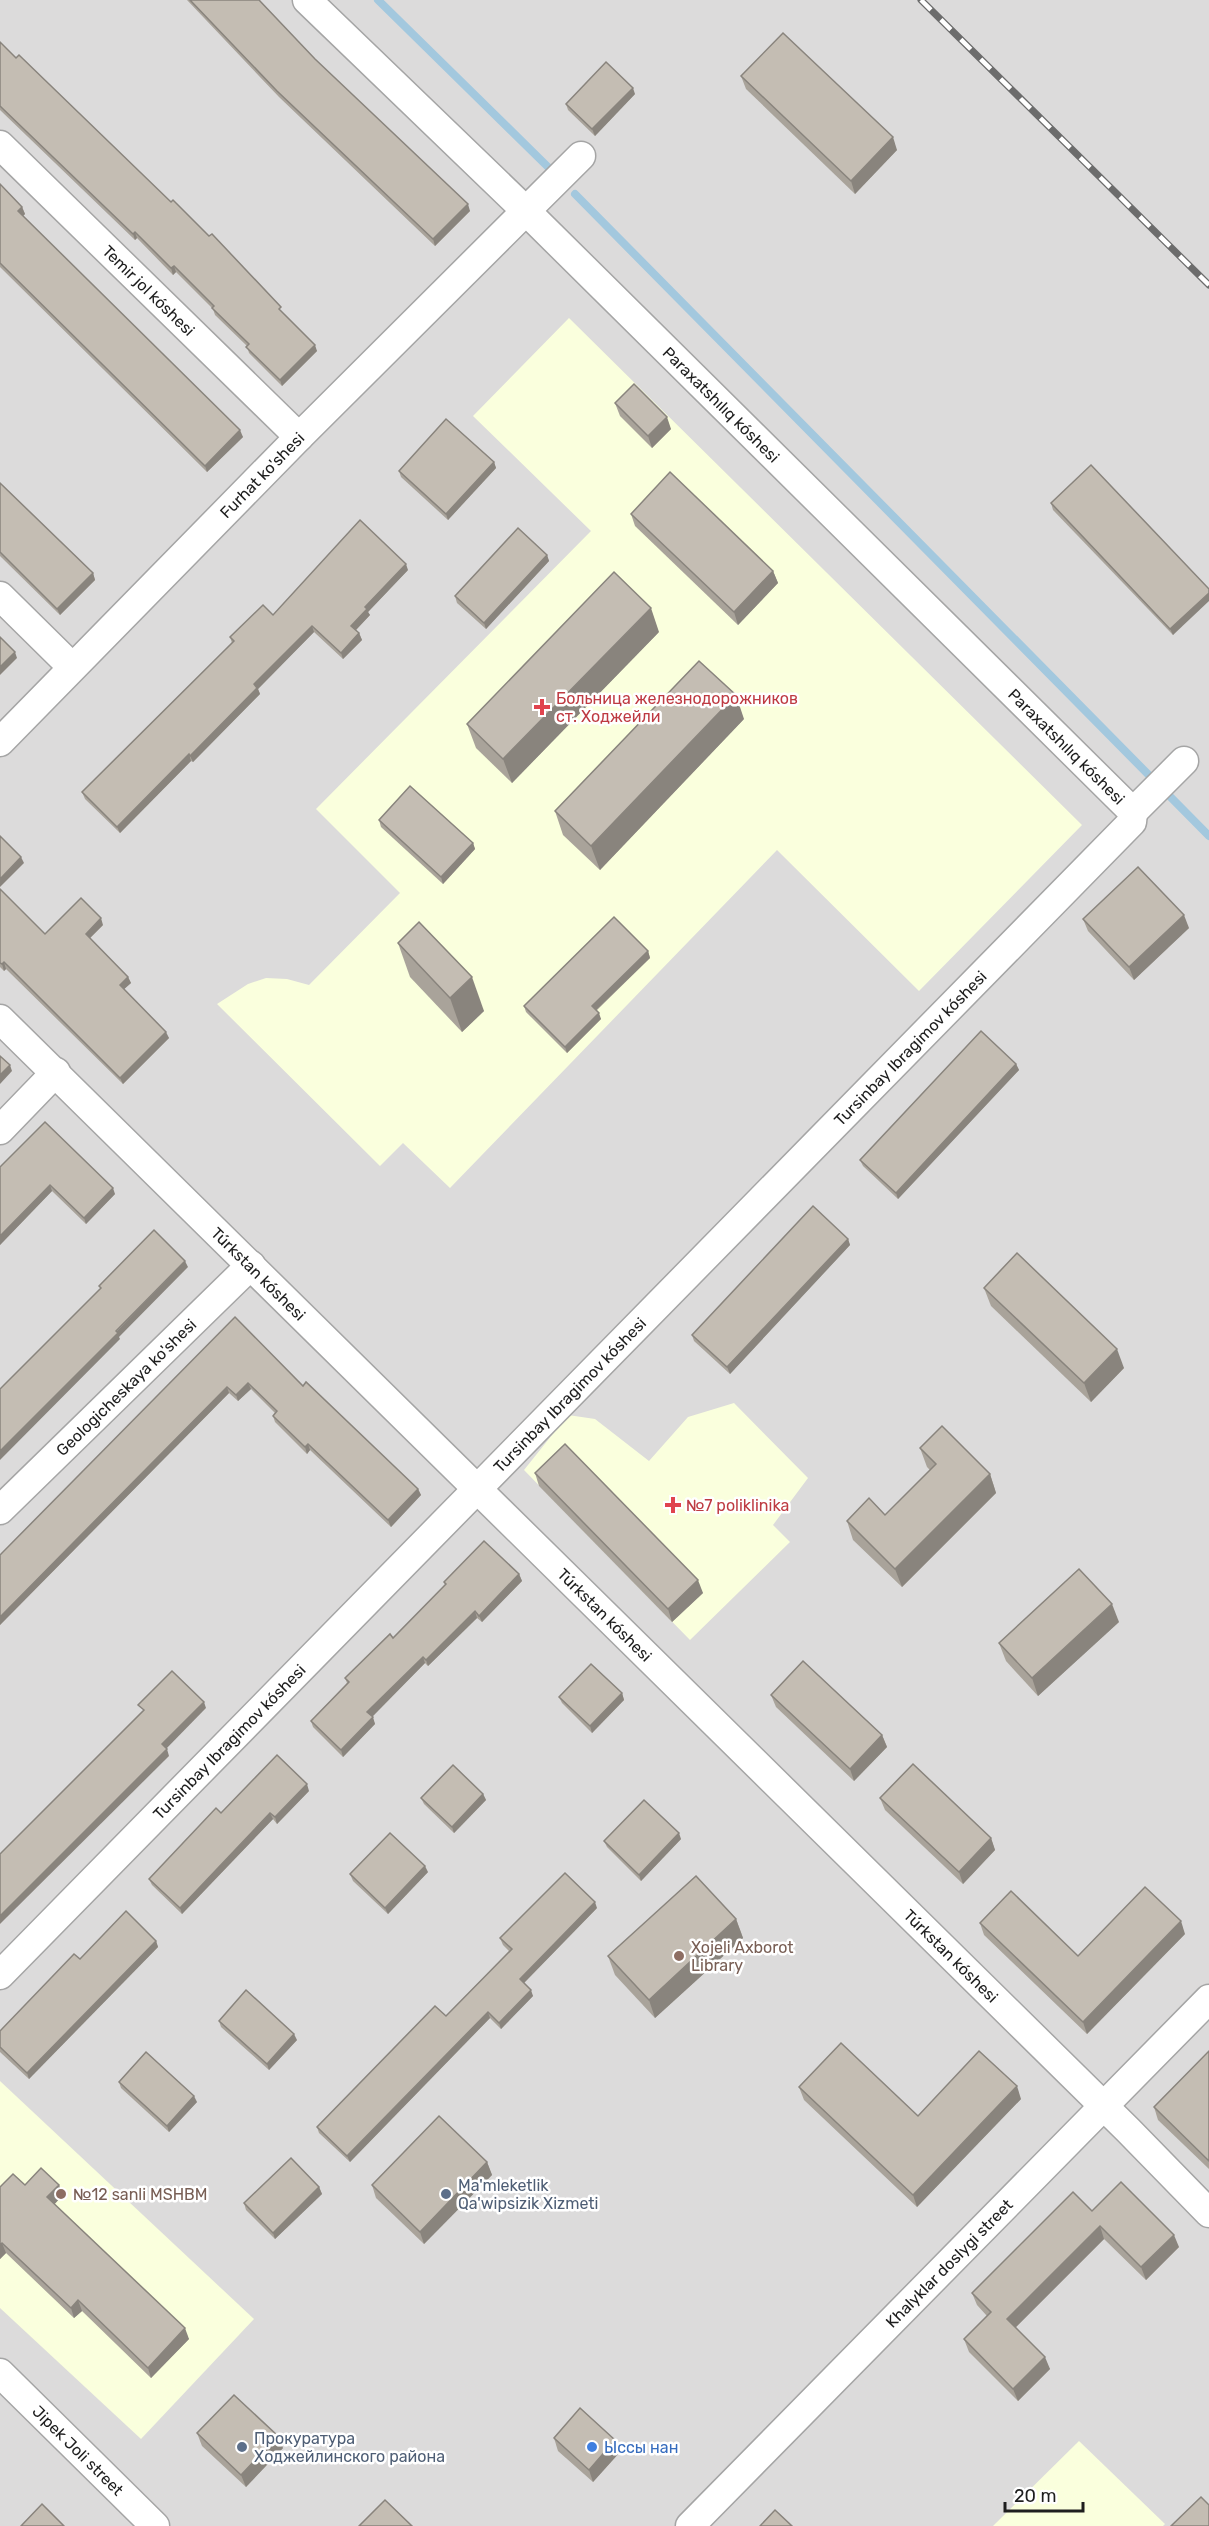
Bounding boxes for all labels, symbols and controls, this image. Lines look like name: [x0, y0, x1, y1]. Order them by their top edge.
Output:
street label: Temir jol kóshesi: [99, 241, 199, 340]
street label: Paraxatshılıq kóshesi: [659, 343, 784, 466]
street label: Furhat ko'shesi: [216, 428, 308, 522]
street label: Paraxatshılıq kóshesi: [1004, 685, 1129, 808]
place label: Больница железнодорожников ст. Ходжейли: [556, 689, 798, 726]
marker: Больница железнодорожников ст. Ходжейли: [533, 698, 551, 716]
street label: Tursinbay Ibragimov kóshesi: [830, 967, 990, 1130]
street label: Túrkstan kóshesi: [208, 1223, 310, 1324]
street label: Tursinbay Ibragimov kóshesi: [489, 1313, 650, 1476]
street label: Geologicheskaya ko'shesi: [52, 1315, 200, 1460]
marker: №7 poliklinika: [664, 1496, 682, 1514]
place label: №7 poliklinika: [686, 1496, 789, 1515]
street label: Túrkstan kóshesi: [554, 1564, 656, 1665]
street label: Tursinbay Ibragimov kóshesi: [149, 1660, 309, 1823]
street label: Túrkstan kóshesi: [900, 1905, 1002, 2006]
place label: Xojeli Axborot Library: [691, 1938, 794, 1975]
marker: Xojeli Axborot Library: [672, 1949, 686, 1963]
place label: Ma'mleketlik Qa'wipsizik Xizmeti: [458, 2176, 598, 2213]
place label: №12 sanli MSHBM: [73, 2185, 208, 2204]
marker: №12 sanli MSHBM: [54, 2187, 68, 2201]
marker: Ma'mleketlik Qa'wipsizik Xizmeti: [439, 2187, 453, 2201]
street label: Khalyklar doslygi street: [882, 2195, 1016, 2331]
street label: Jipek Joli street: [29, 2401, 128, 2499]
place label: Прокуратура Ходжейлинского района: [254, 2429, 445, 2466]
place label: Ыссы нан: [604, 2438, 678, 2457]
marker: Прокуратура Ходжейлинского района: [235, 2440, 249, 2454]
marker: Ыссы нан: [585, 2440, 599, 2454]
scale bar: [1005, 2475, 1083, 2513]
text: 20 m: [1014, 2485, 1056, 2507]

